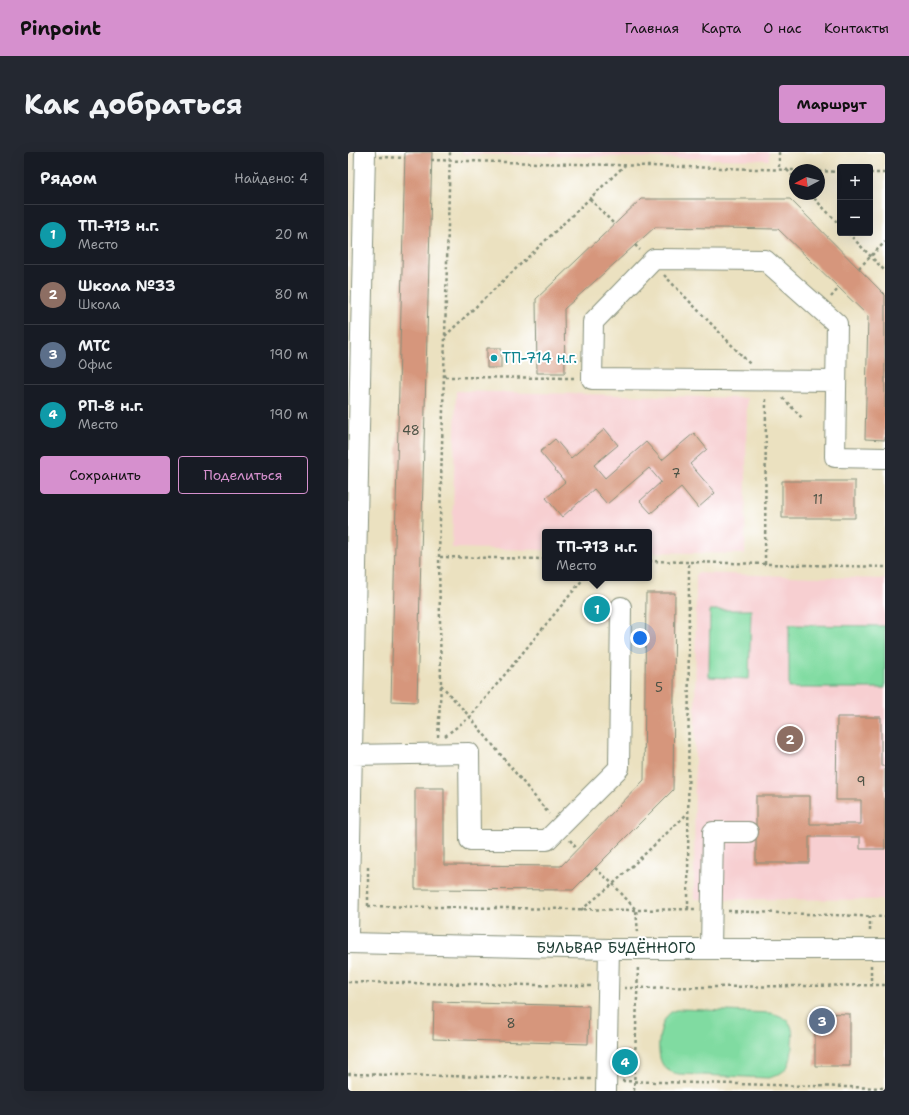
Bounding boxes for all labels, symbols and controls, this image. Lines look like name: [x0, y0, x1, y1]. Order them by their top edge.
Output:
text: Pinpoint: [20, 16, 101, 41]
text: Главная: [625, 19, 679, 37]
text: Карта: [701, 19, 741, 37]
text: О нас: [763, 19, 802, 37]
text: Контакты: [824, 19, 889, 37]
text: Как добраться: [24, 85, 243, 123]
button: Маршрут: [779, 85, 885, 123]
north arrow: [789, 164, 825, 200]
map controls: [837, 164, 873, 236]
button: +: [837, 164, 873, 200]
text: Рядом: [40, 167, 97, 189]
text: Найдено: 4: [234, 170, 308, 187]
button: −: [837, 200, 873, 236]
text: ТП-713 н.г.: [78, 216, 159, 236]
text: 1: [50, 226, 56, 243]
text: 20 m: [275, 226, 308, 243]
text: Место: [78, 236, 118, 253]
text: Школа №33: [78, 276, 175, 296]
text: 2: [48, 286, 58, 303]
text: 80 m: [274, 286, 308, 303]
text: Школа: [78, 296, 120, 313]
text: МТС: [78, 336, 110, 356]
text: 3: [48, 346, 58, 363]
text: 190 m: [269, 346, 308, 363]
place label: ТП-714 н.г.: [502, 348, 577, 368]
marker: ТП-714 н.г.: [489, 353, 499, 363]
text: Офис: [78, 356, 113, 373]
text: РП-8 н.г.: [78, 396, 144, 416]
text: 4: [48, 406, 58, 423]
text: 190 m: [269, 406, 308, 423]
text: Место: [78, 416, 118, 433]
house number: 48: [402, 422, 420, 439]
button: Сохранить: [40, 456, 170, 494]
button: Поделиться: [178, 456, 308, 494]
house number: 7: [671, 465, 681, 482]
house number: 11: [813, 491, 823, 508]
popup: [542, 529, 652, 581]
text: ТП-713 н.г.: [556, 537, 638, 557]
text: Место: [556, 557, 597, 574]
pin: 1: [584, 594, 610, 624]
your location: [630, 628, 650, 648]
house number: 5: [655, 679, 663, 696]
pin: 2: [777, 724, 803, 754]
house number: 9: [856, 773, 866, 790]
street label: БУЛЬВАР БУДЁННОГО: [536, 938, 696, 958]
pin: 3: [809, 1006, 835, 1036]
house number: 8: [506, 1015, 516, 1032]
pin: 4: [612, 1047, 638, 1077]

